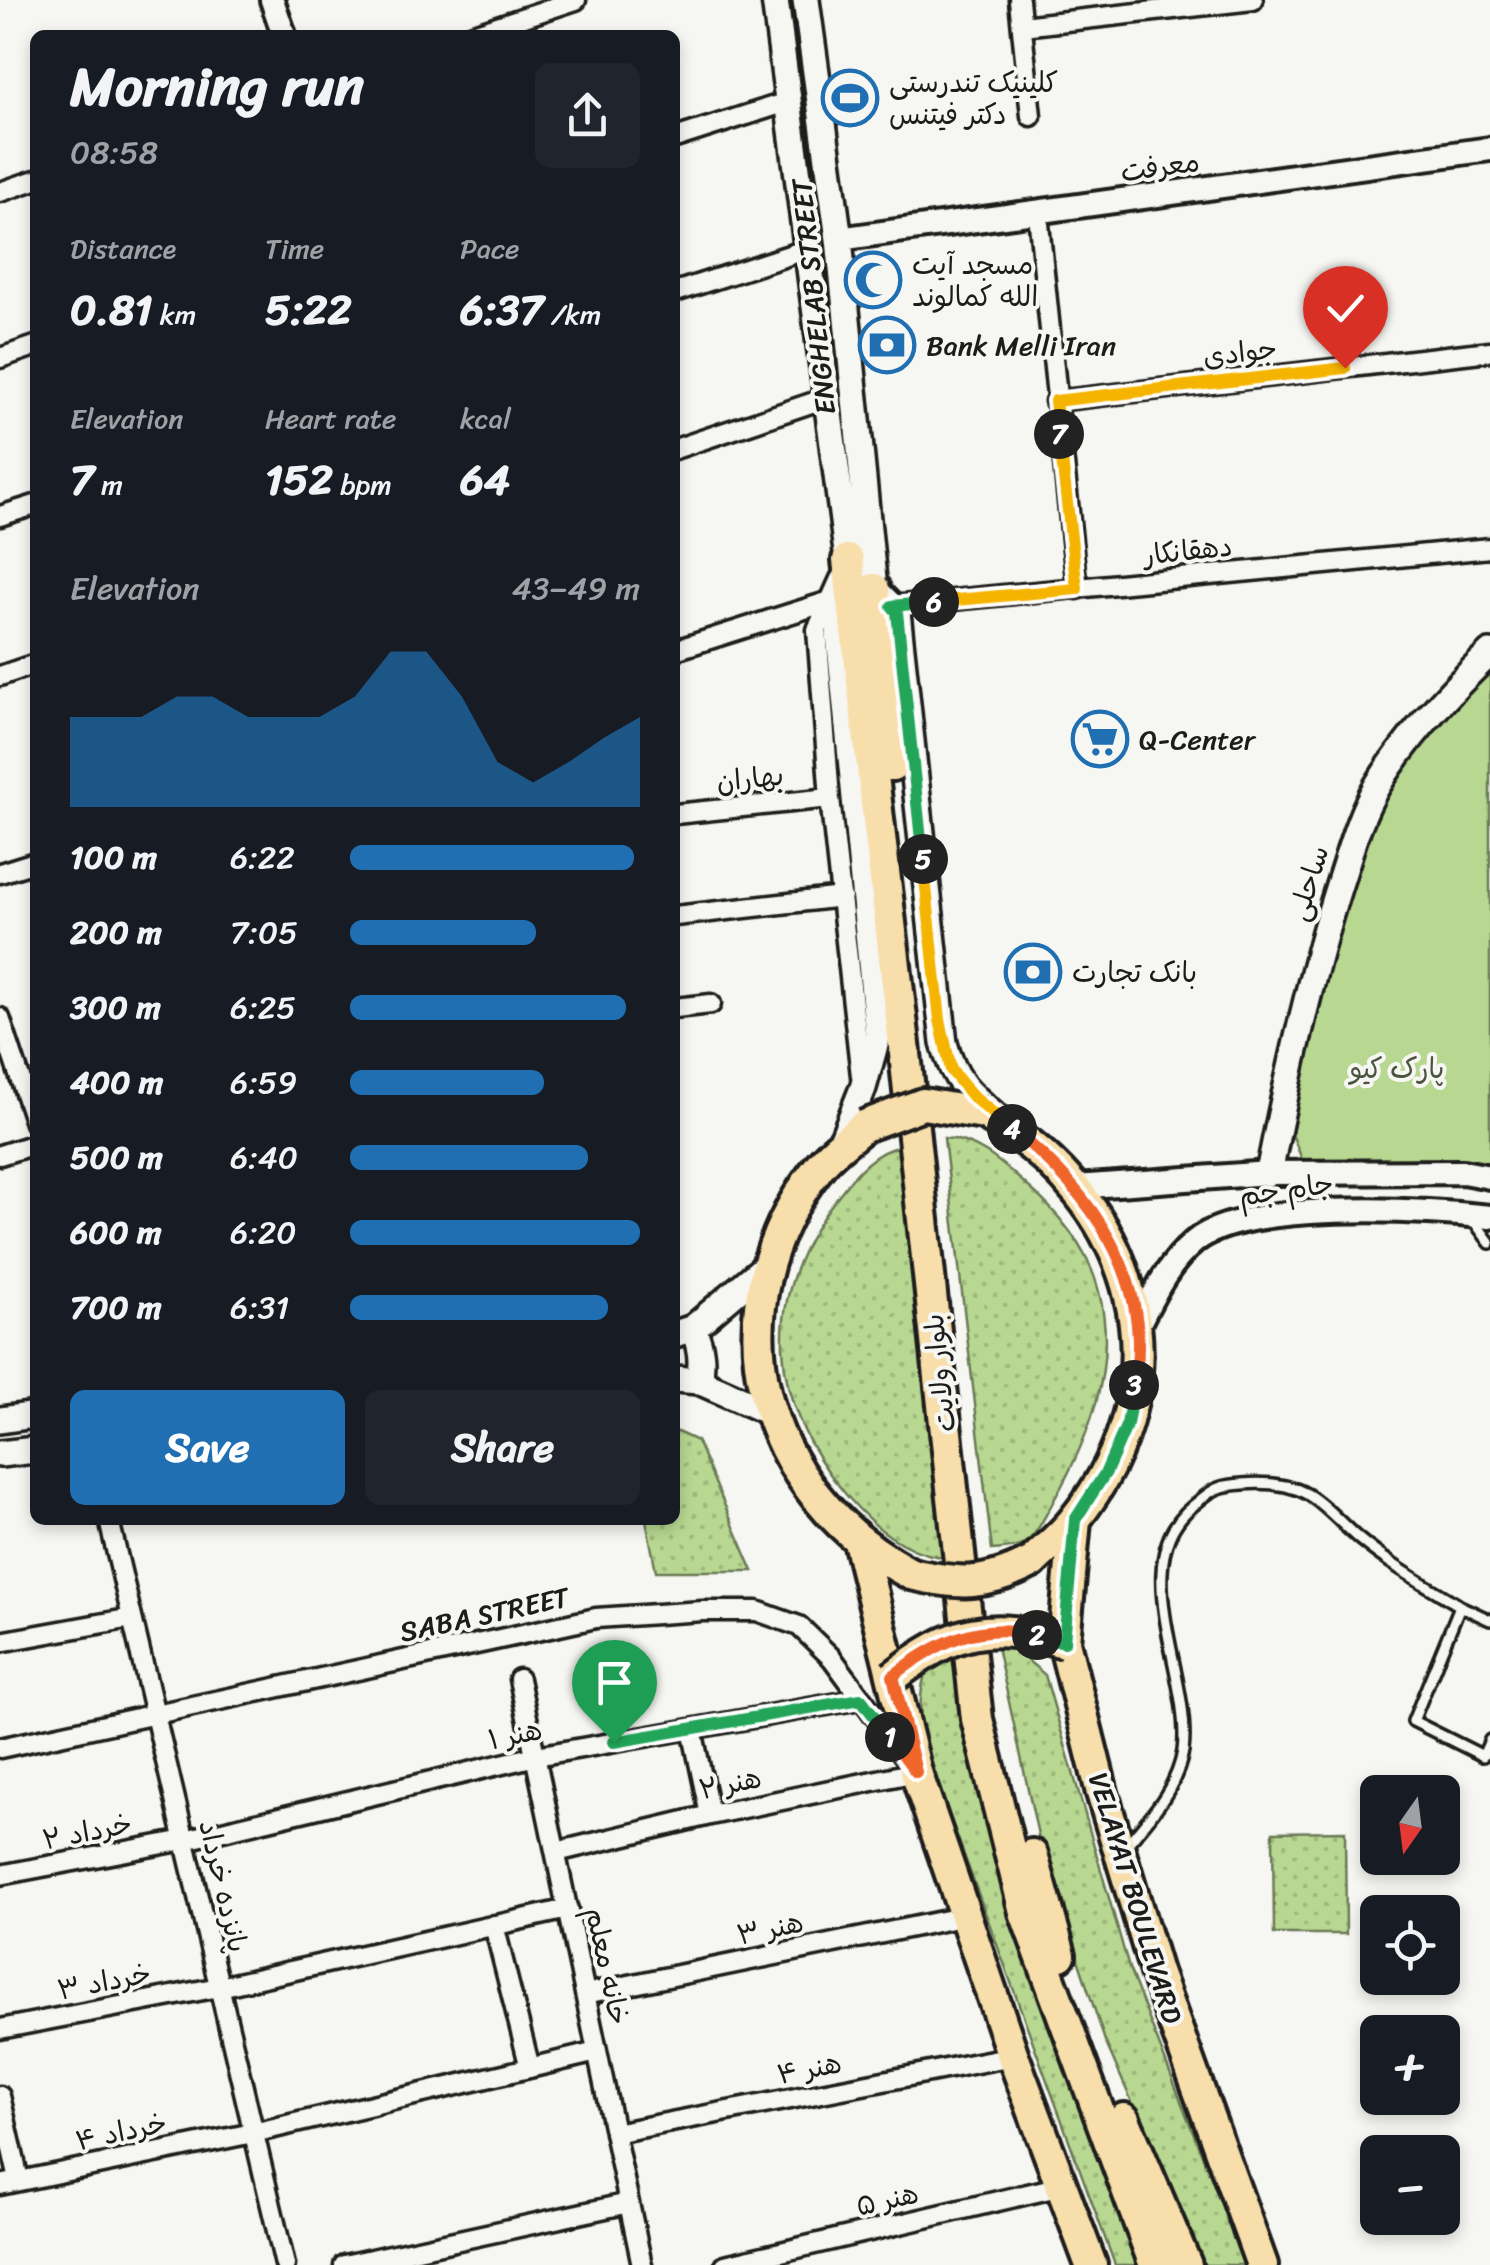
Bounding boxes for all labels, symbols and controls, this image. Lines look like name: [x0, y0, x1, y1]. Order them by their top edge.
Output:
text: Morning run: [70, 38, 364, 135]
place label: کلینیک تندرستی دکتر فیتنس: [889, 58, 1058, 139]
button: share: [535, 63, 640, 168]
sports icon: کلینیک تندرستی دکتر فیتنس: [820, 68, 880, 128]
text: 08:58: [70, 124, 158, 181]
street label: معرفت: [1117, 137, 1203, 196]
street label: ENGHELAB STREET: [777, 175, 850, 417]
text: Distance: [70, 224, 176, 273]
text: Time: [265, 224, 324, 273]
text: Pace: [460, 224, 519, 273]
place label: مسجد آیت الله کمالوند: [912, 240, 1038, 321]
mosque icon: مسجد آیت الله کمالوند: [843, 250, 903, 310]
pin: [1303, 266, 1388, 369]
text: 0.81: [70, 273, 153, 347]
text: 5:22: [265, 273, 352, 347]
text: 6:37: [460, 273, 544, 347]
icon: check: [1318, 281, 1373, 336]
text: km: [153, 290, 196, 339]
text: /km: [544, 290, 601, 339]
bank icon: Bank Melli Iran: [857, 315, 917, 375]
place label: Bank Melli Iran: [926, 321, 1116, 370]
street label: جوادی: [1200, 324, 1280, 381]
text: Elevation: [70, 394, 183, 443]
text: Heart rate: [265, 394, 396, 443]
text: kcal: [460, 394, 511, 443]
pin: 7: [1034, 409, 1084, 459]
text: 7: [1051, 409, 1067, 458]
text: 7: [70, 443, 94, 517]
text: 152: [265, 443, 333, 517]
text: 64: [460, 443, 510, 517]
text: m: [94, 460, 123, 509]
text: bpm: [333, 460, 392, 509]
street label: دهقانکار: [1139, 521, 1235, 580]
text: Elevation: [70, 560, 200, 617]
text: 43–49 m: [512, 560, 640, 617]
pin: 6: [909, 577, 959, 627]
text: 6: [926, 577, 942, 626]
supermarket icon: Q-Center: [1070, 709, 1130, 769]
place label: Q-Center: [1139, 715, 1257, 764]
street label: بهاران: [714, 751, 786, 806]
text: 100 m: [70, 829, 157, 886]
text: 6:22: [230, 829, 295, 886]
pin: 5: [898, 834, 948, 884]
text: 5: [914, 834, 932, 883]
street label: ساحلی: [1274, 839, 1343, 927]
text: 200 m: [70, 904, 162, 961]
text: 7:05: [230, 904, 298, 961]
bank icon: بانک تجارت: [1003, 942, 1063, 1002]
place label: بانک تجارت: [1072, 948, 1197, 997]
text: 300 m: [70, 979, 161, 1036]
text: 6:25: [230, 979, 296, 1036]
park label: پارک کیو: [1348, 1044, 1444, 1093]
text: 400 m: [70, 1054, 163, 1111]
text: 6:59: [230, 1054, 297, 1111]
pin: 4: [987, 1104, 1037, 1154]
text: 4: [1003, 1104, 1021, 1153]
text: 500 m: [70, 1129, 163, 1186]
text: 6:40: [230, 1129, 298, 1186]
street label: جام جم: [1236, 1159, 1336, 1220]
text: 600 m: [70, 1204, 162, 1261]
text: 6:20: [230, 1204, 297, 1261]
text: 700 m: [70, 1279, 162, 1336]
text: 6:31: [230, 1279, 289, 1336]
street label: بلوار ولایت: [909, 1311, 970, 1435]
pin: 3: [1109, 1360, 1159, 1410]
text: 3: [1126, 1360, 1142, 1409]
button: Save: [70, 1390, 345, 1505]
button: Share: [365, 1390, 640, 1505]
street label: SABA STREET: [395, 1572, 575, 1656]
pin: 2: [1012, 1610, 1062, 1660]
text: 2: [1029, 1610, 1045, 1659]
pin: [572, 1640, 657, 1743]
icon: arrive: [587, 1655, 642, 1710]
street label: هنر ۱: [484, 1705, 547, 1764]
pin: 1: [865, 1712, 915, 1762]
text: 1: [884, 1712, 896, 1761]
street label: هنر ۲: [694, 1753, 766, 1814]
street label: VELAYAT BOULEVARD: [1074, 1766, 1197, 2030]
north arrow: [1360, 1775, 1460, 1875]
map controls: [1360, 1775, 1460, 2235]
street label: خرداد ۲: [38, 1799, 136, 1864]
street label: پانزده خرداد: [184, 1815, 263, 1957]
button: locate: [1360, 1895, 1460, 1995]
street label: هنر ۳: [732, 1898, 808, 1959]
street label: خانه معلم: [571, 1903, 644, 2029]
street label: خرداد ۳: [53, 1948, 155, 2015]
button: +: [1360, 2015, 1460, 2115]
street label: هنر ۴: [773, 2038, 846, 2099]
street label: خرداد ۴: [71, 2098, 171, 2165]
button: −: [1360, 2135, 1460, 2235]
street label: هنر ۵: [851, 2168, 923, 2230]

